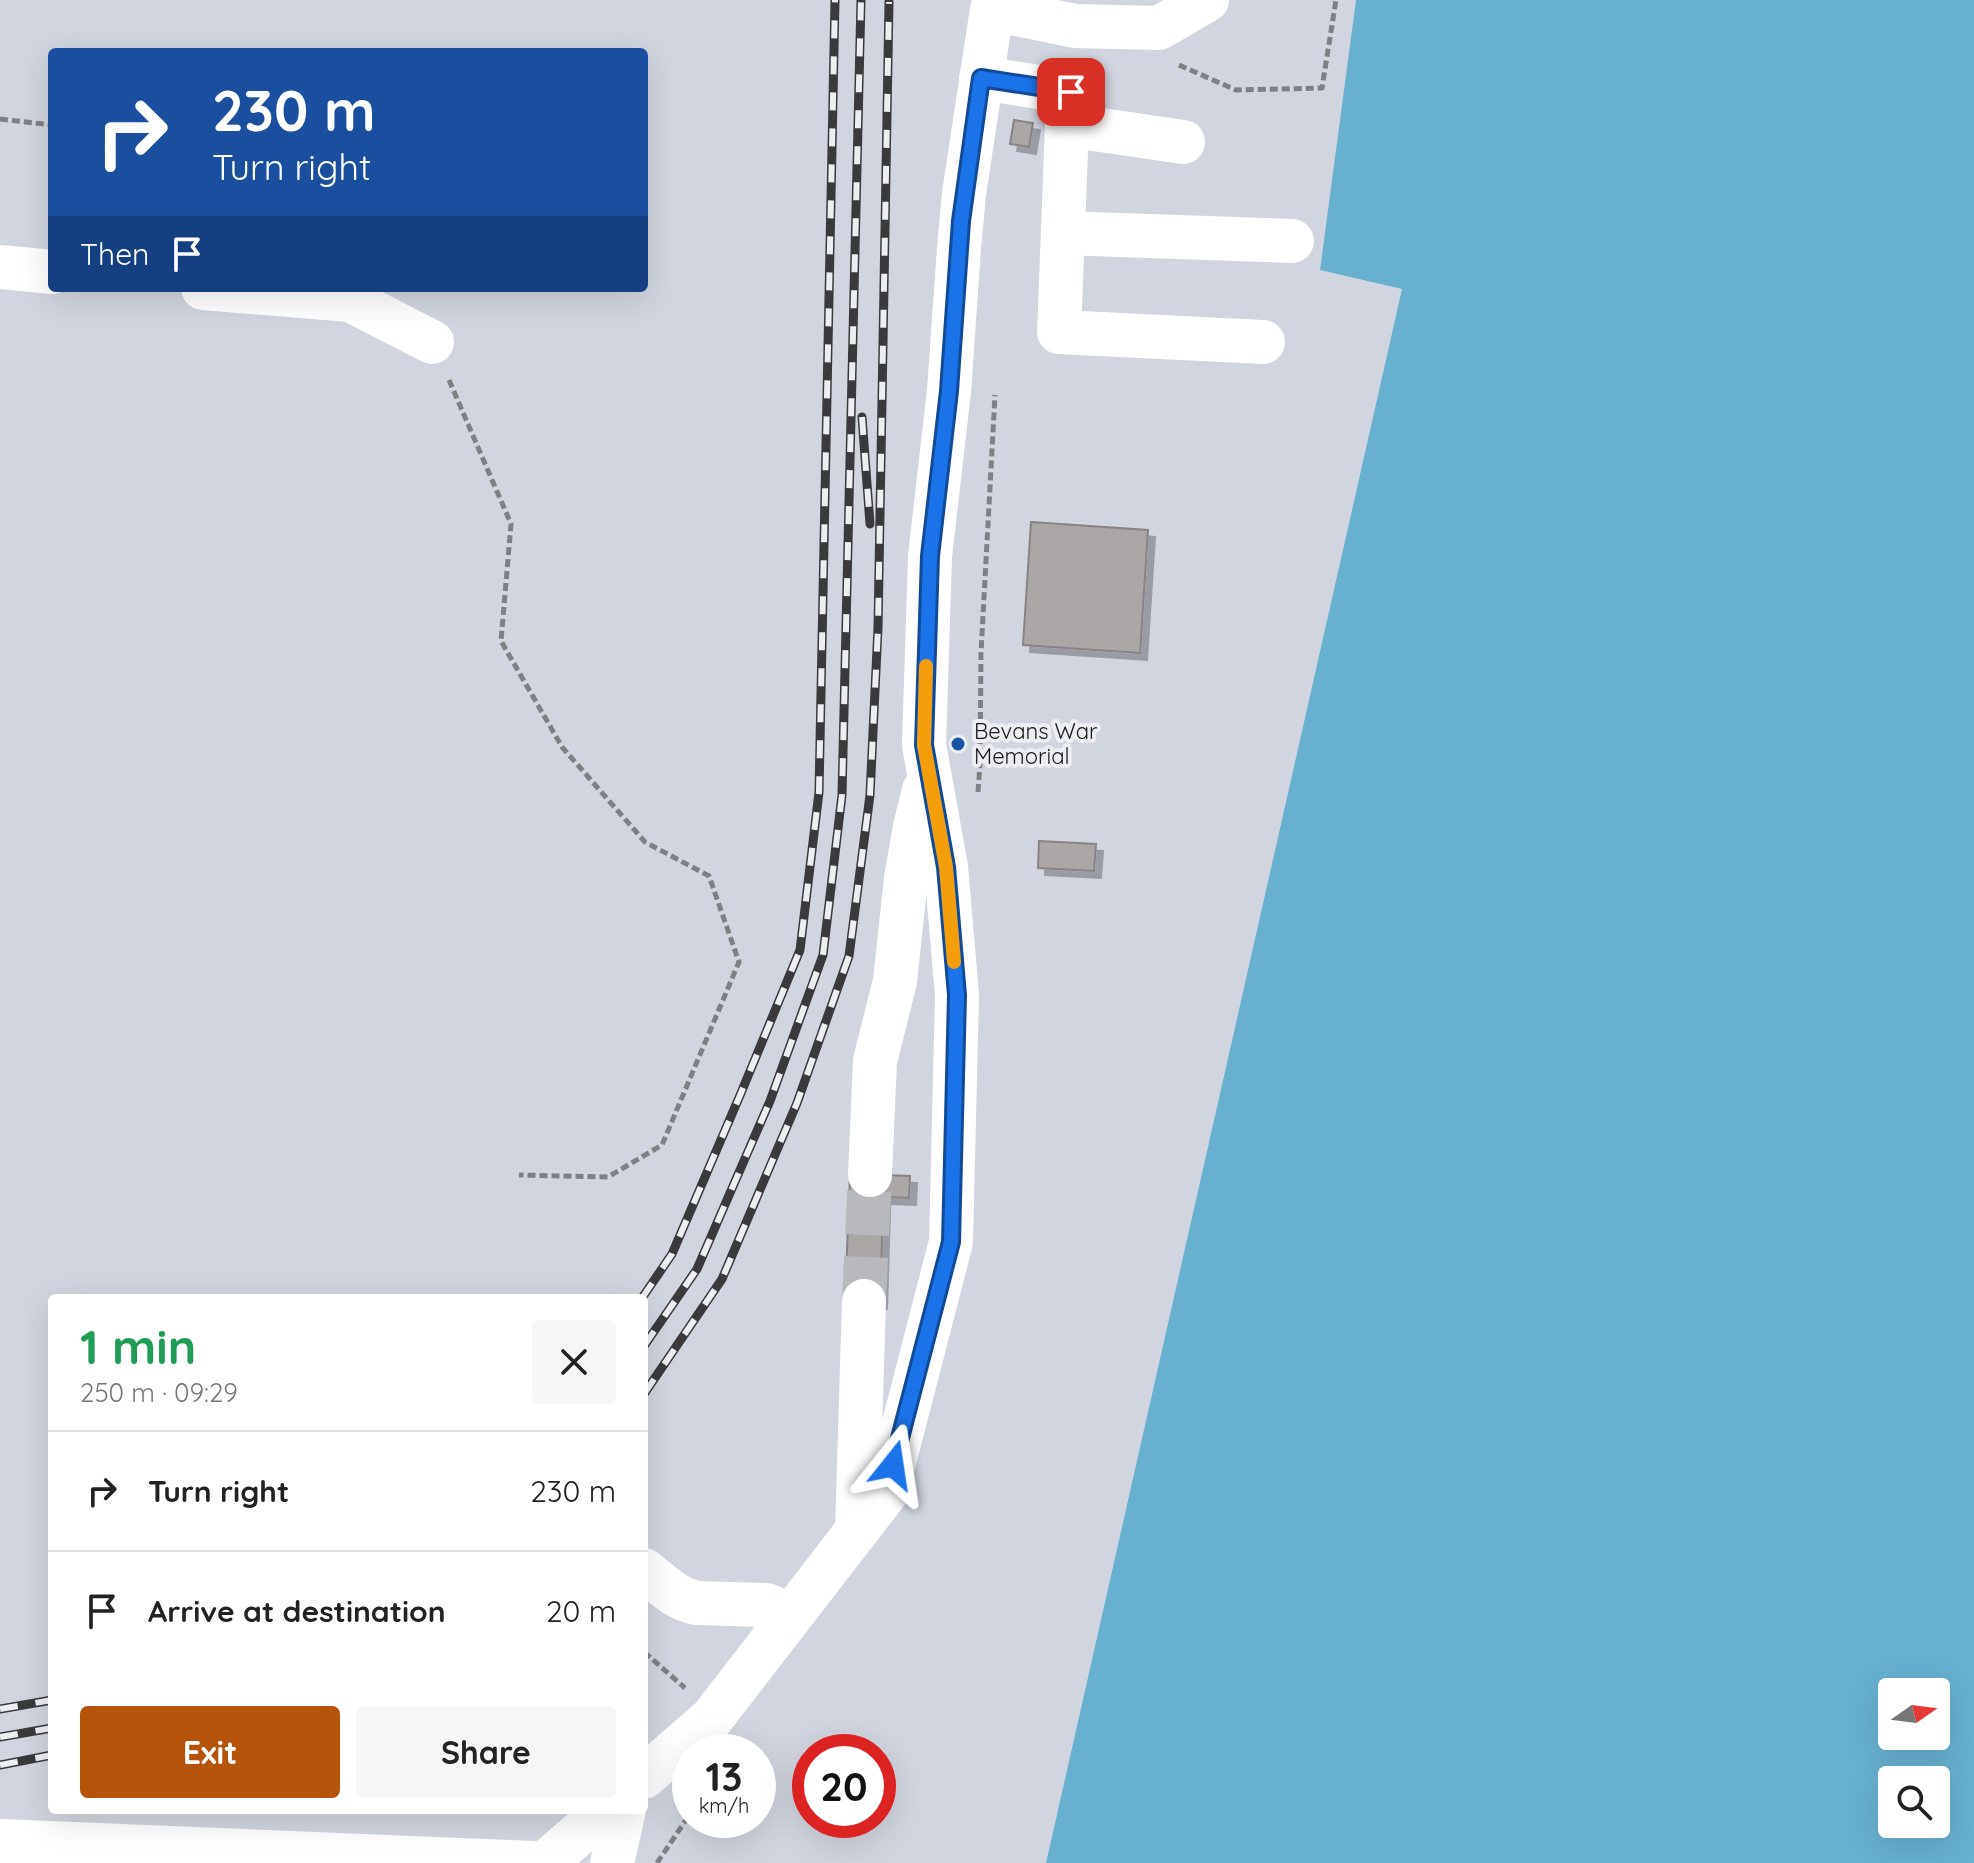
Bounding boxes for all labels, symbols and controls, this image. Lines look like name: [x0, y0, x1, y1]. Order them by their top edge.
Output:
pin: [1037, 58, 1105, 126]
icon: arrive: [1049, 70, 1093, 114]
text: 230 m: [212, 75, 376, 145]
icon: right: [80, 80, 184, 184]
text: Turn right: [212, 144, 371, 189]
icon: arrive: [165, 232, 209, 276]
text: Then: [80, 235, 149, 273]
place label: Bevans War Memorial: [974, 717, 1098, 770]
marker: Bevans War Memorial: [949, 735, 967, 753]
text: 1 min: [80, 1316, 196, 1376]
button: close: [532, 1320, 616, 1404]
text: 250 m · 09:29: [80, 1376, 238, 1409]
position arrow: [851, 1423, 935, 1507]
icon: right: [80, 1469, 124, 1513]
text: Turn right: [148, 1472, 289, 1510]
text: 230 m: [530, 1472, 616, 1510]
icon: arrive: [80, 1589, 124, 1633]
text: Arrive at destination: [148, 1592, 446, 1630]
text: 20 m: [546, 1592, 616, 1630]
north arrow: [1878, 1678, 1950, 1750]
map controls: [1878, 1678, 1950, 1838]
button: Exit: [80, 1706, 340, 1798]
button: Share: [356, 1706, 616, 1798]
speed limit sign: 20: [792, 1734, 896, 1838]
text: 13: [705, 1751, 743, 1801]
button: search: [1878, 1766, 1950, 1838]
text: km/h: [699, 1793, 749, 1818]

